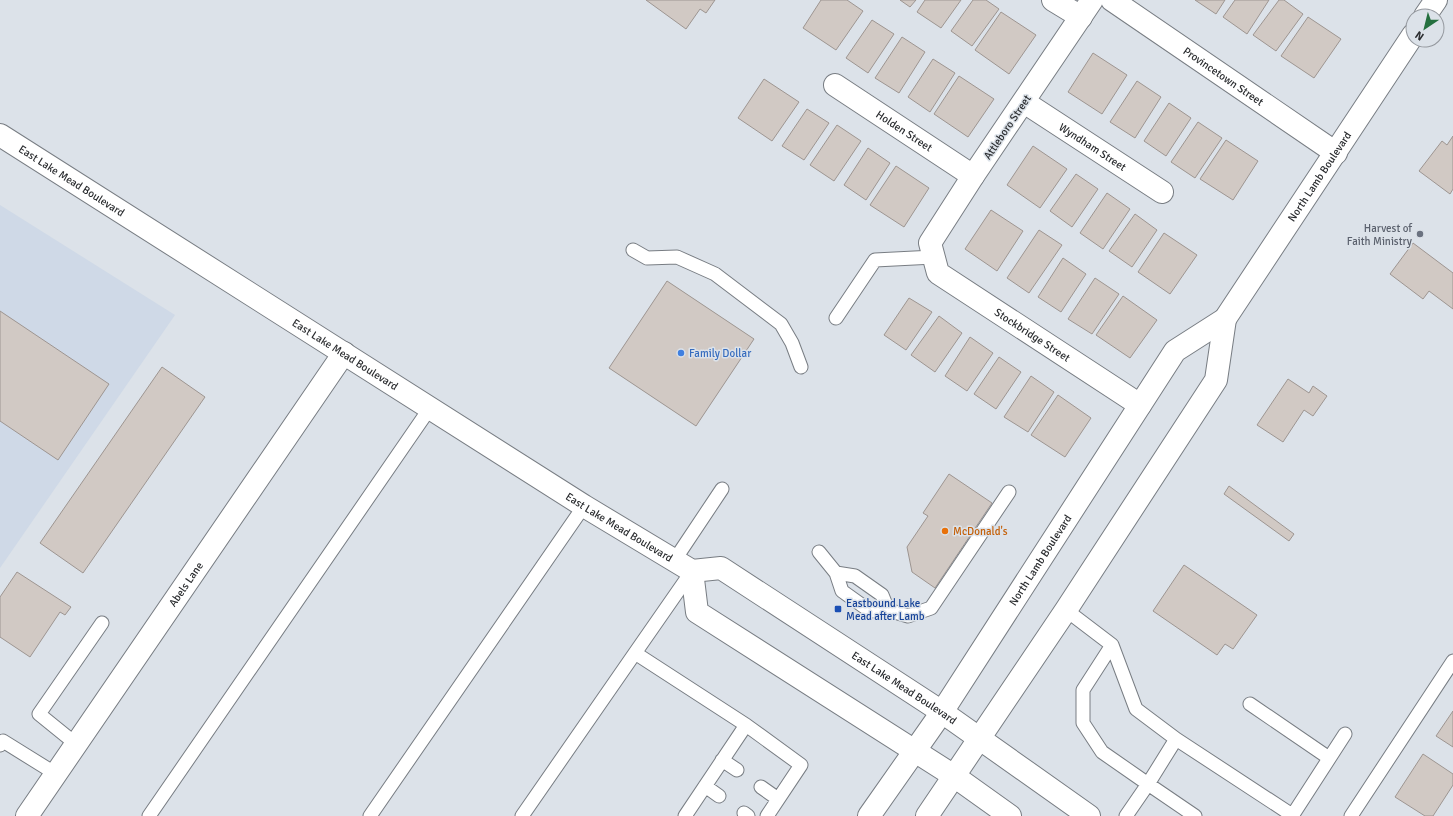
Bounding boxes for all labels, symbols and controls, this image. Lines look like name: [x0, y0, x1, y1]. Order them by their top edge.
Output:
north arrow: [1405, 8, 1445, 48]
text: N: [1413, 28, 1426, 43]
street label: Provincetown Street: [1180, 45, 1266, 109]
street label: Attleboro Street: [981, 92, 1034, 162]
street label: Holden Street: [873, 108, 935, 154]
street label: Wyndham Street: [1056, 121, 1129, 174]
street label: North Lamb Boulevard: [1285, 129, 1354, 224]
street label: East Lake Mead Boulevard: [16, 143, 127, 220]
place label: Harvest of Faith Ministry: [1347, 222, 1413, 248]
marker: Harvest of Faith Ministry: [1415, 229, 1425, 239]
street label: Stockbridge Street: [992, 306, 1073, 365]
street label: East Lake Mead Boulevard: [290, 316, 400, 393]
place label: Family Dollar: [689, 347, 751, 360]
marker: Family Dollar: [676, 348, 686, 358]
street label: East Lake Mead Boulevard: [563, 490, 675, 565]
street label: North Lamb Boulevard: [1007, 512, 1075, 608]
place label: McDonald's: [953, 525, 1008, 538]
marker: McDonald's: [940, 526, 950, 536]
street label: Abels Lane: [166, 560, 206, 609]
place label: Eastbound Lake Mead after Lamb: [846, 597, 925, 623]
marker: Eastbound Lake Mead after Lamb: [833, 604, 843, 614]
street label: East Lake Mead Boulevard: [849, 649, 959, 727]

